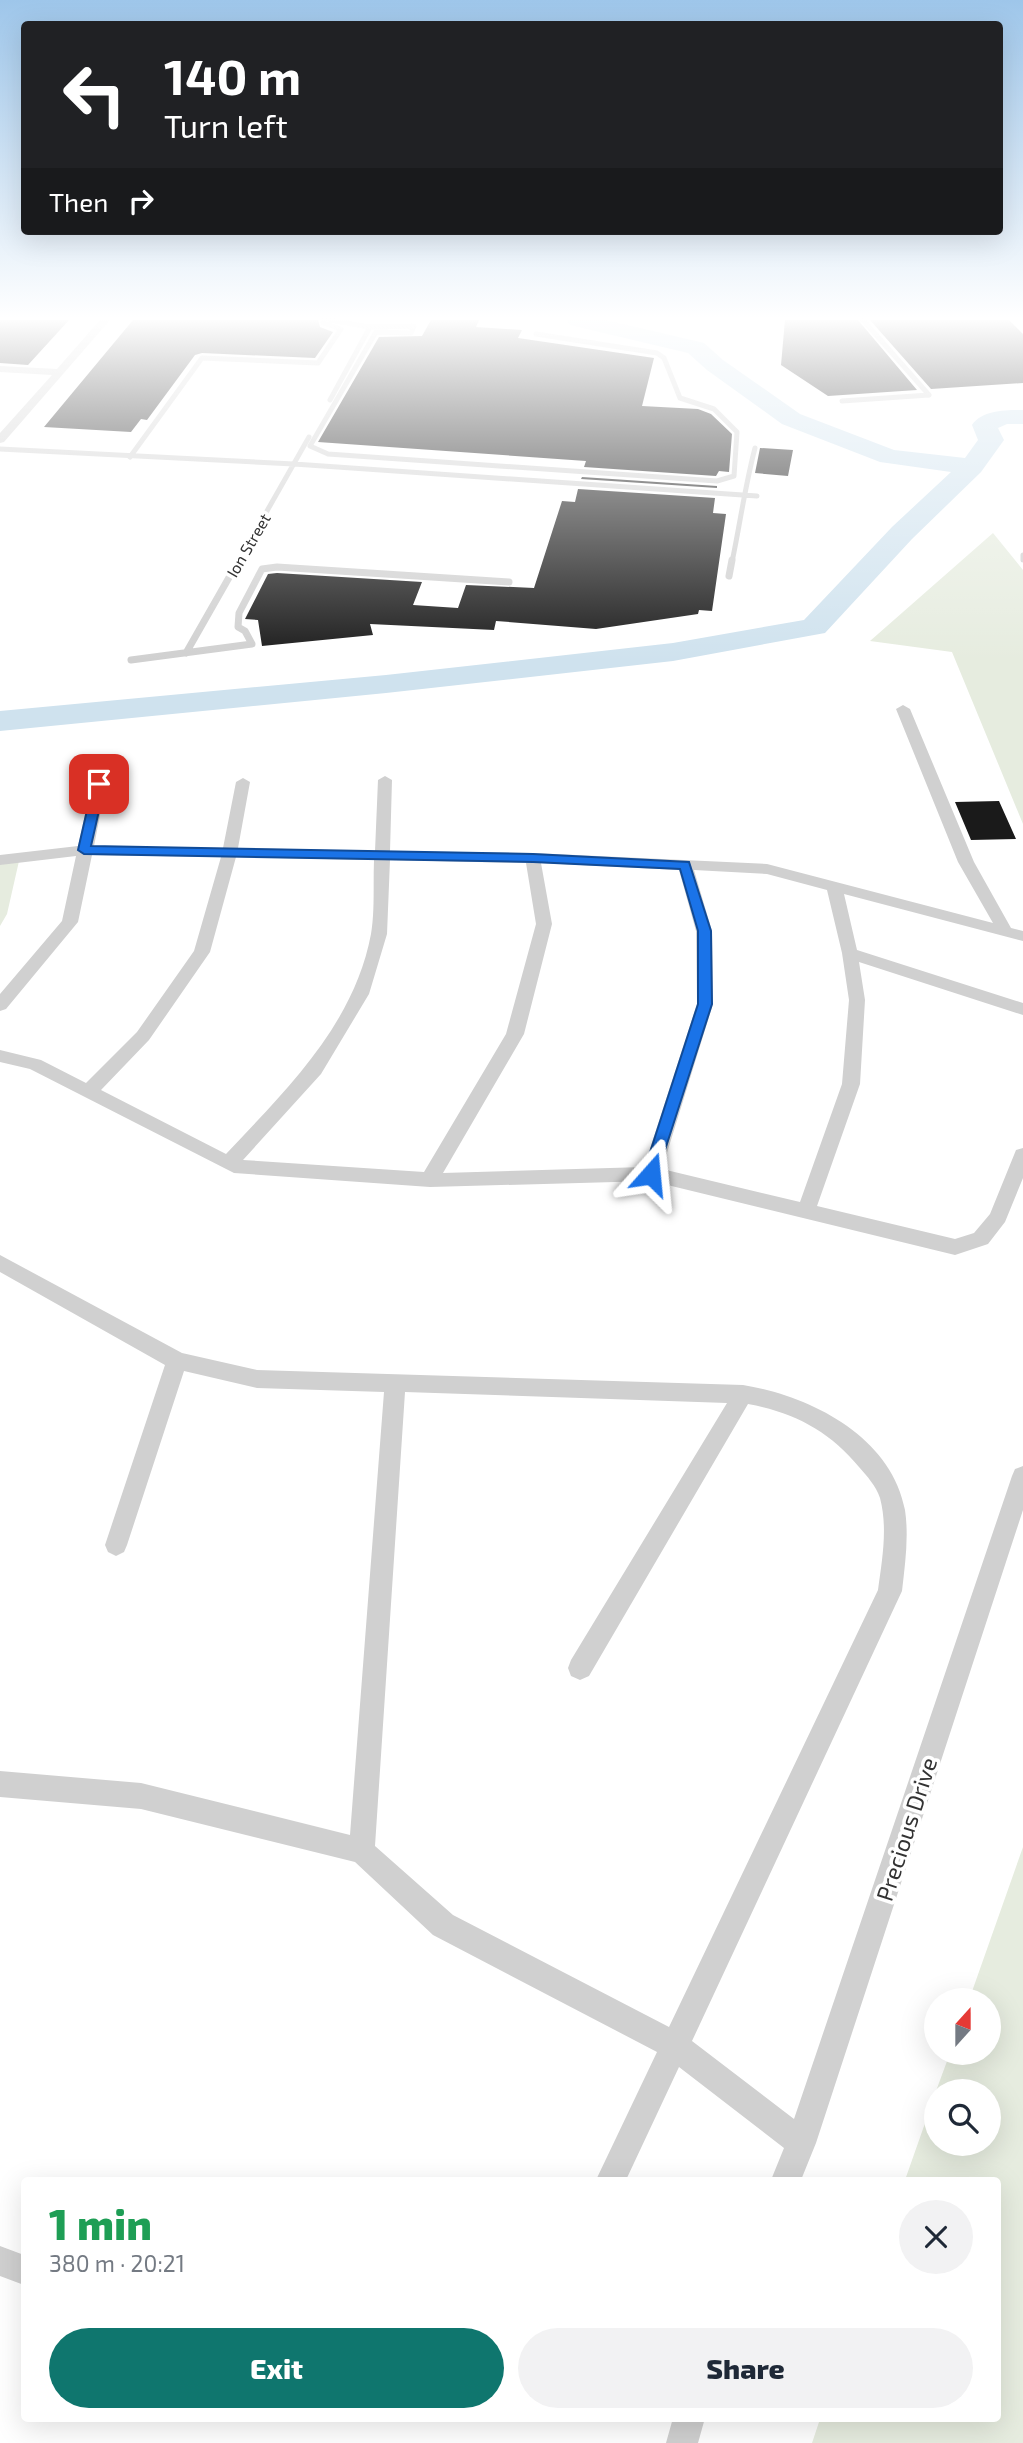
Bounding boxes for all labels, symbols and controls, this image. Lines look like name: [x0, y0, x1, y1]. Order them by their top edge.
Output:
text: 140 m: [164, 46, 301, 105]
icon: left: [49, 49, 140, 140]
text: Turn left: [164, 106, 288, 144]
icon: right: [122, 182, 160, 220]
text: Then: [49, 186, 108, 217]
street label: Ion Street: [222, 510, 274, 580]
pin: [69, 754, 129, 814]
icon: arrive: [80, 765, 118, 803]
position arrow: [614, 1137, 688, 1211]
street label: Precious Drive: [870, 1754, 942, 1904]
north arrow: [924, 1988, 1001, 2065]
map controls: [924, 1988, 1001, 2156]
button: search: [924, 2079, 1001, 2156]
text: 1 min: [49, 2198, 152, 2248]
button: close: [899, 2200, 973, 2274]
text: 380 m · 20:21: [49, 2249, 185, 2277]
button: Exit: [49, 2328, 504, 2408]
button: Share: [518, 2328, 973, 2408]

